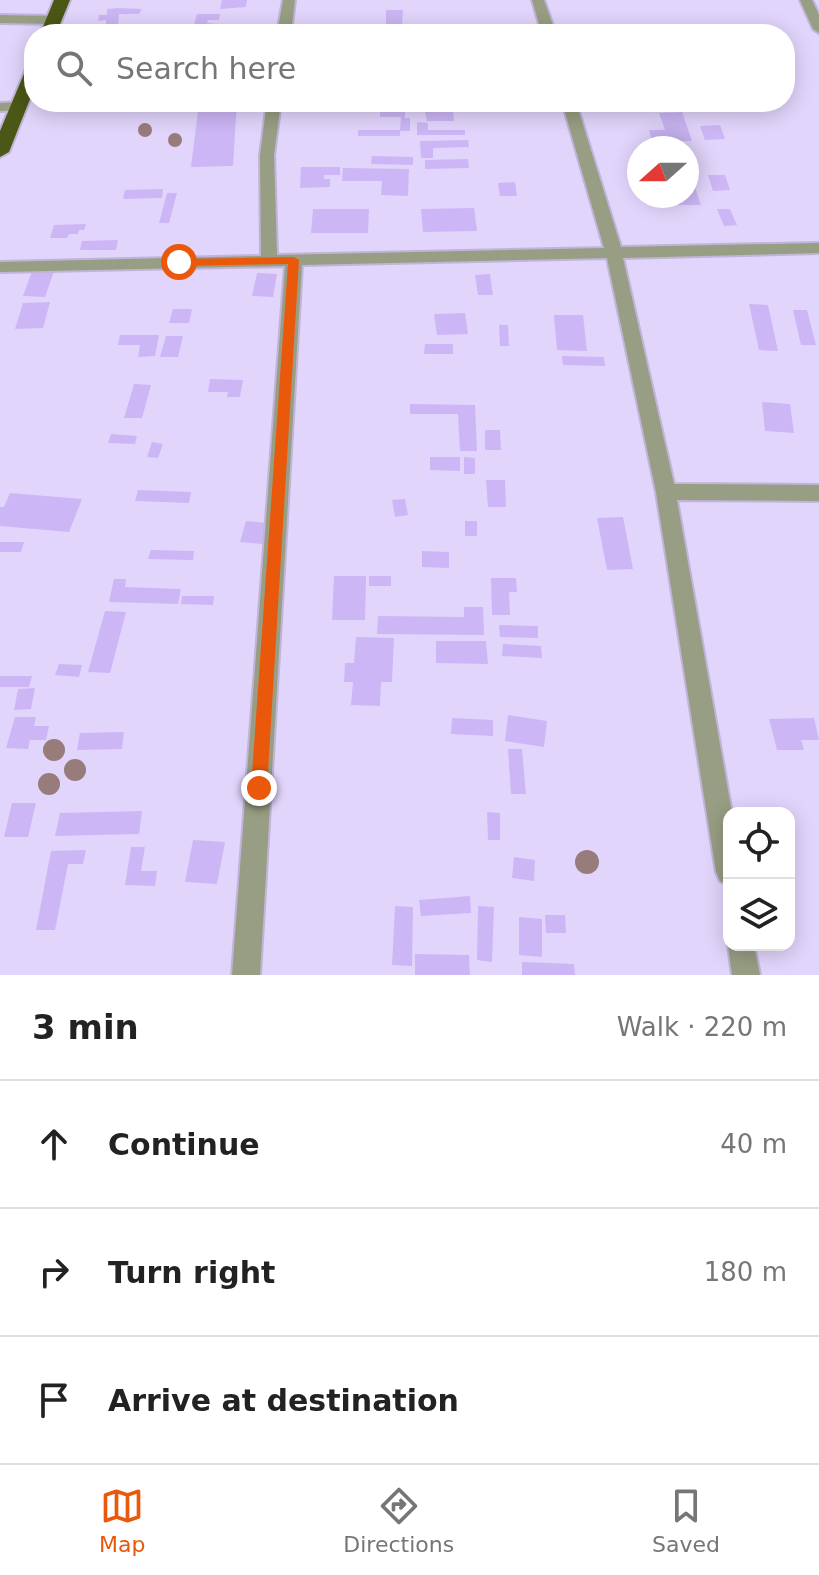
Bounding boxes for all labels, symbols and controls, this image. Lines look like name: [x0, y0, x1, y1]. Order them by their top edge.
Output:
search box: [24, 24, 795, 112]
icon: search: [52, 46, 96, 90]
text: Search here: [116, 51, 296, 86]
north arrow: [627, 136, 699, 208]
route start: [161, 244, 197, 280]
route end: [241, 770, 277, 806]
map controls: [723, 807, 795, 951]
button: locate: [723, 807, 795, 879]
button: layers: [723, 879, 795, 951]
text: 3 min: [32, 1007, 139, 1047]
text: Walk · 220 m: [617, 1012, 787, 1042]
icon: ahead: [32, 1122, 76, 1166]
text: Continue: [108, 1127, 260, 1162]
text: 40 m: [720, 1129, 787, 1159]
icon: right: [32, 1250, 76, 1294]
text: Turn right: [108, 1255, 275, 1290]
text: 180 m: [704, 1257, 787, 1287]
icon: arrive: [32, 1378, 76, 1422]
text: Arrive at destination: [108, 1383, 459, 1418]
tab: Map: [99, 1484, 145, 1557]
tab: Directions: [343, 1484, 454, 1557]
tab: Saved: [652, 1484, 720, 1557]

